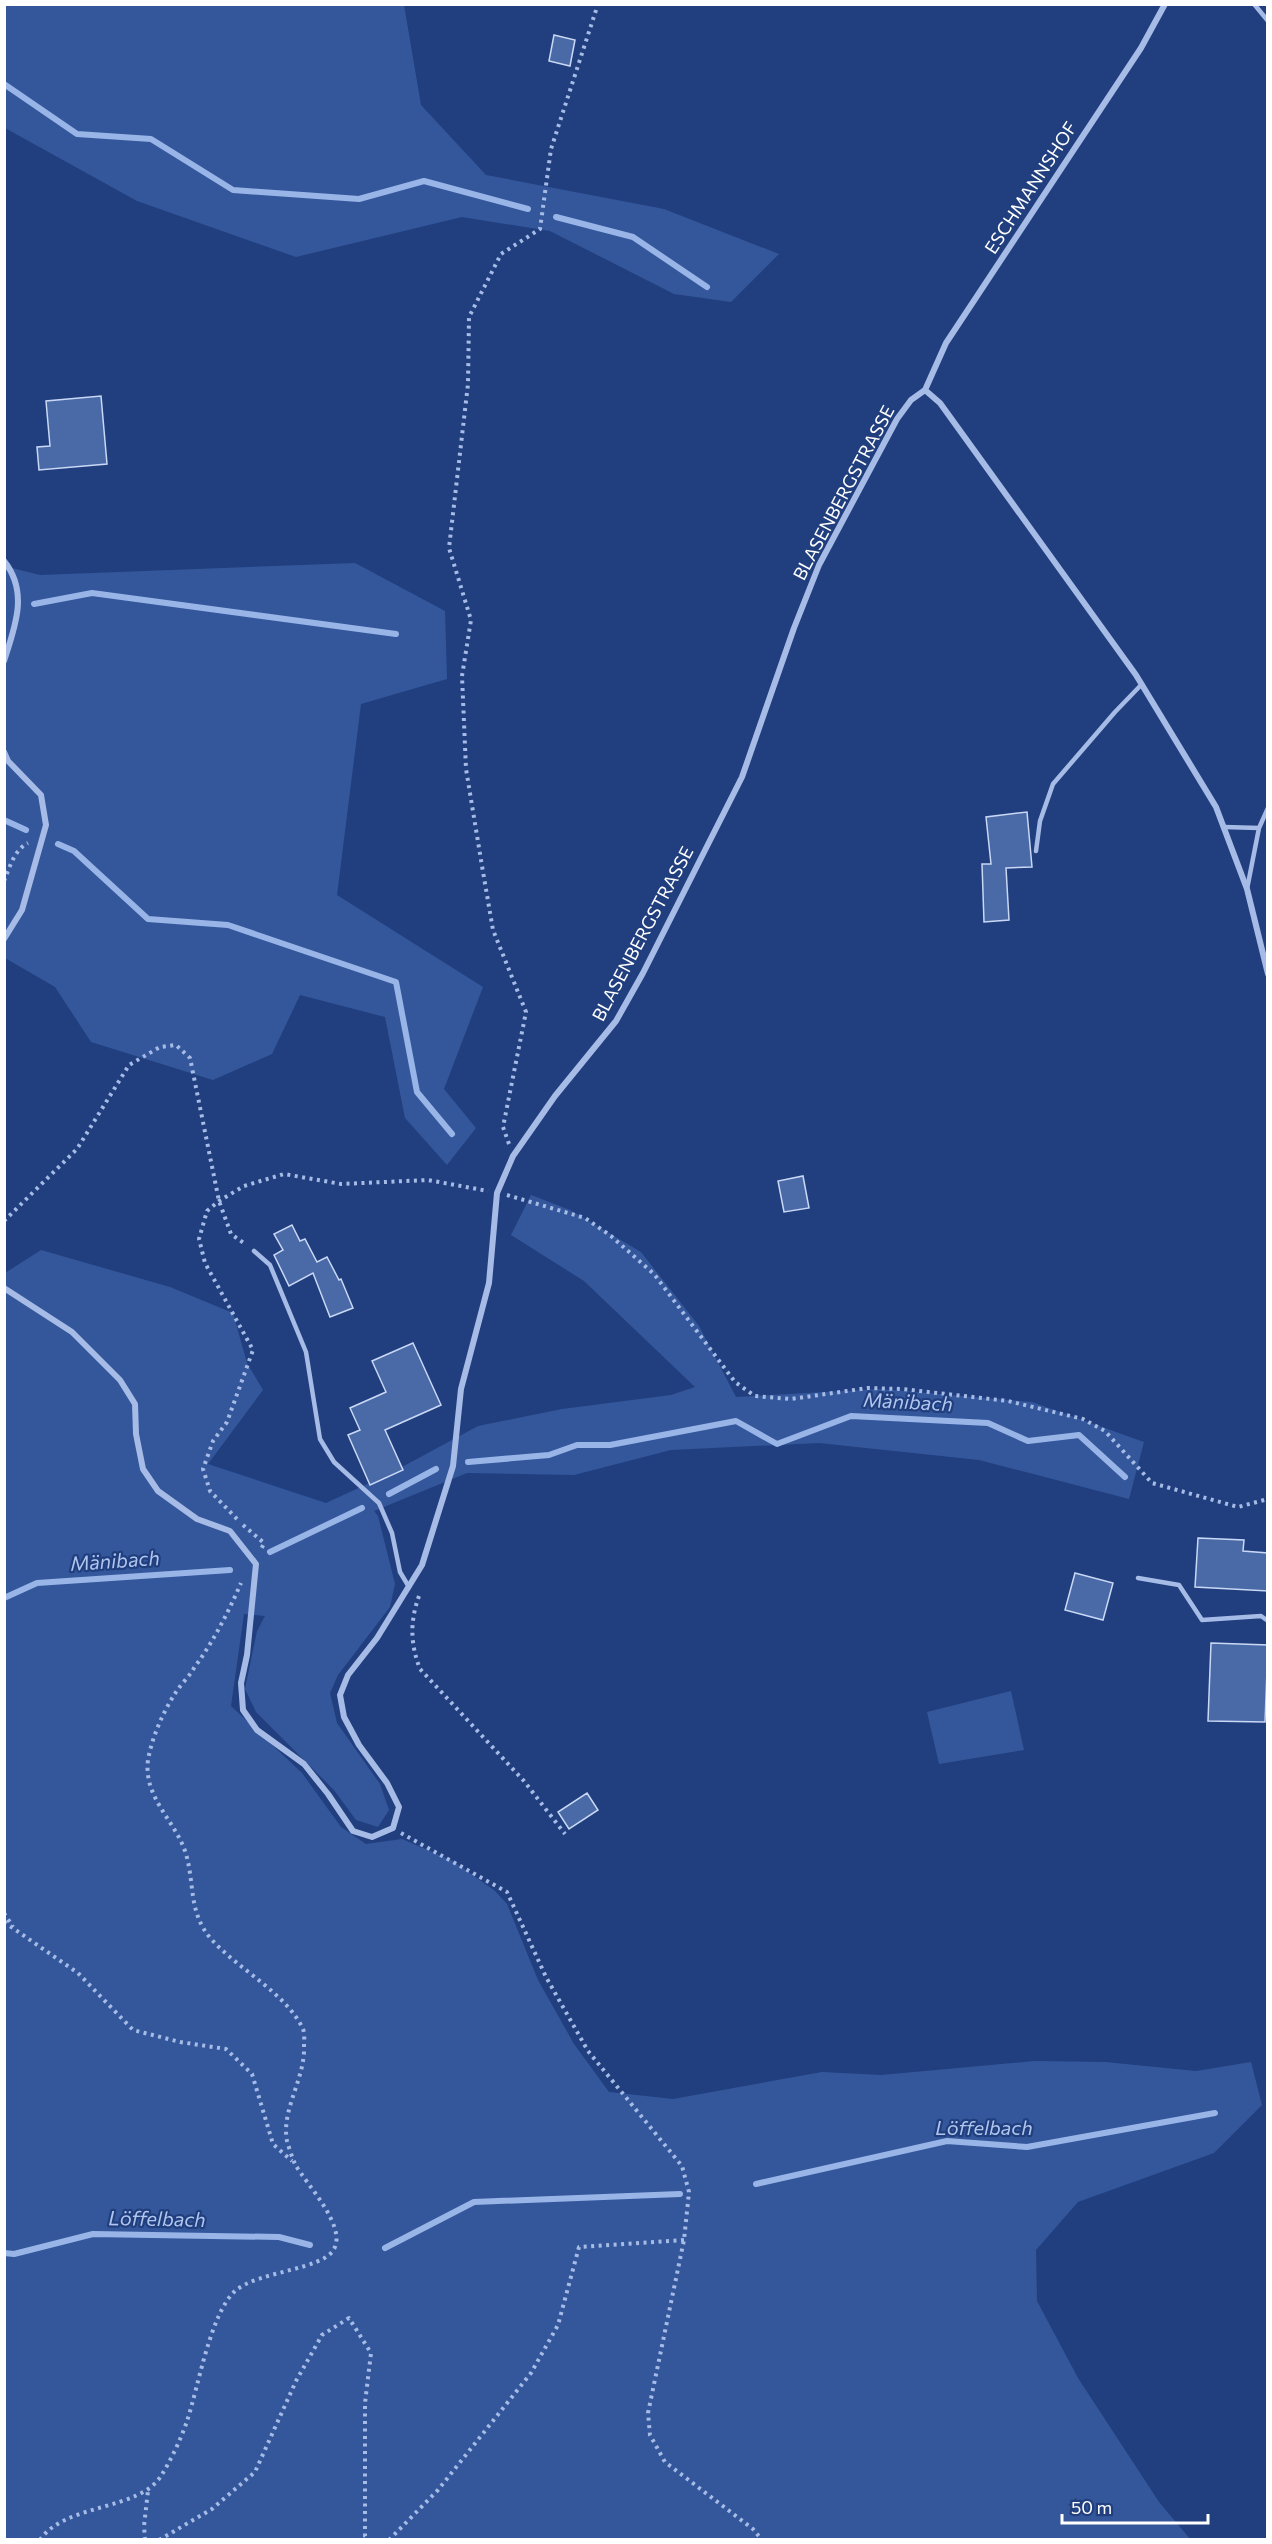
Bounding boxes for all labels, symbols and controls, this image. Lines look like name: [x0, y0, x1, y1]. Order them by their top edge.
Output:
street label: ESCHMANNSHOF: [979, 117, 1081, 258]
street label: BLASENBERGSTRASSE: [788, 401, 899, 584]
street label: BLASENBERGSTRASSE: [587, 842, 698, 1025]
water label: Mänibach: [863, 1387, 953, 1415]
water label: Mänibach: [69, 1545, 160, 1575]
water label: Löffelbach: [935, 2115, 1033, 2139]
water label: Löffelbach: [108, 2205, 206, 2231]
scale bar: [1062, 2487, 1208, 2525]
text: 50 m: [1071, 2496, 1112, 2518]

